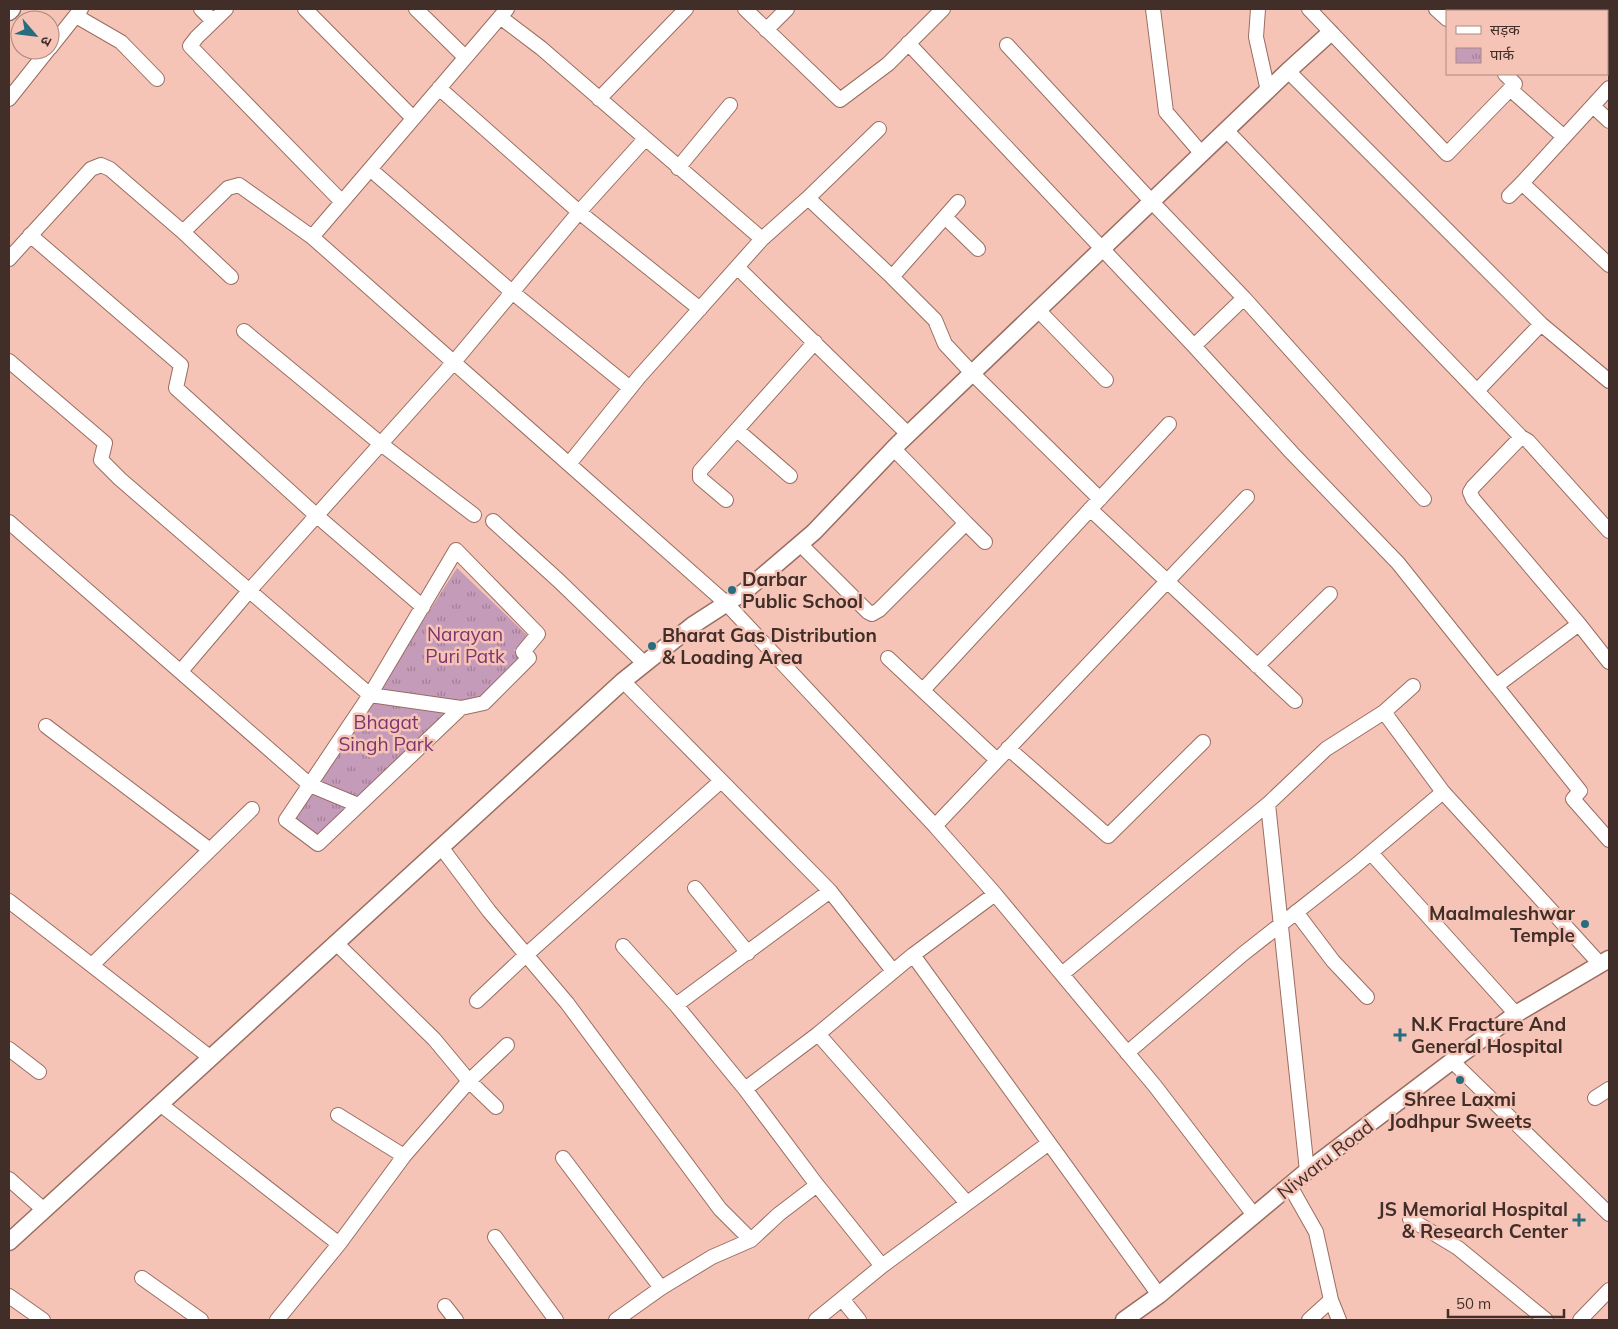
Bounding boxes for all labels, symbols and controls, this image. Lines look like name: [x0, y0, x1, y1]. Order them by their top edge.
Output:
north arrow: [10, 10, 60, 60]
legend: [1446, 10, 1608, 75]
text: सड़क: [1490, 20, 1520, 39]
text: उ: [36, 33, 56, 50]
text: पार्क: [1490, 45, 1514, 64]
place label: Darbar Public School: [742, 567, 863, 613]
marker: Darbar Public School: [726, 584, 738, 596]
park label: Narayan Puri Patk: [425, 622, 505, 668]
place label: Bharat Gas Distribution & Loading Area: [662, 623, 877, 669]
marker: Bharat Gas Distribution & Loading Area: [646, 640, 658, 652]
park label: Bhagat Singh Park: [338, 710, 434, 756]
place label: Maalmaleshwar Temple: [1429, 901, 1576, 947]
marker: Maalmaleshwar Temple: [1579, 918, 1591, 930]
place label: N.K Fracture And General Hospital: [1411, 1012, 1566, 1058]
marker: N.K Fracture And General Hospital: [1393, 1028, 1407, 1042]
marker: Shree Laxmi Jodhpur Sweets: [1454, 1074, 1466, 1086]
place label: Shree Laxmi Jodhpur Sweets: [1388, 1087, 1532, 1133]
street label: Niwaru Road: [1272, 1114, 1378, 1204]
place label: JS Memorial Hospital & Research Center: [1378, 1197, 1569, 1243]
marker: JS Memorial Hospital & Research Center: [1572, 1213, 1586, 1227]
scale bar: [1448, 1286, 1564, 1318]
text: 50 m: [1456, 1294, 1491, 1313]

